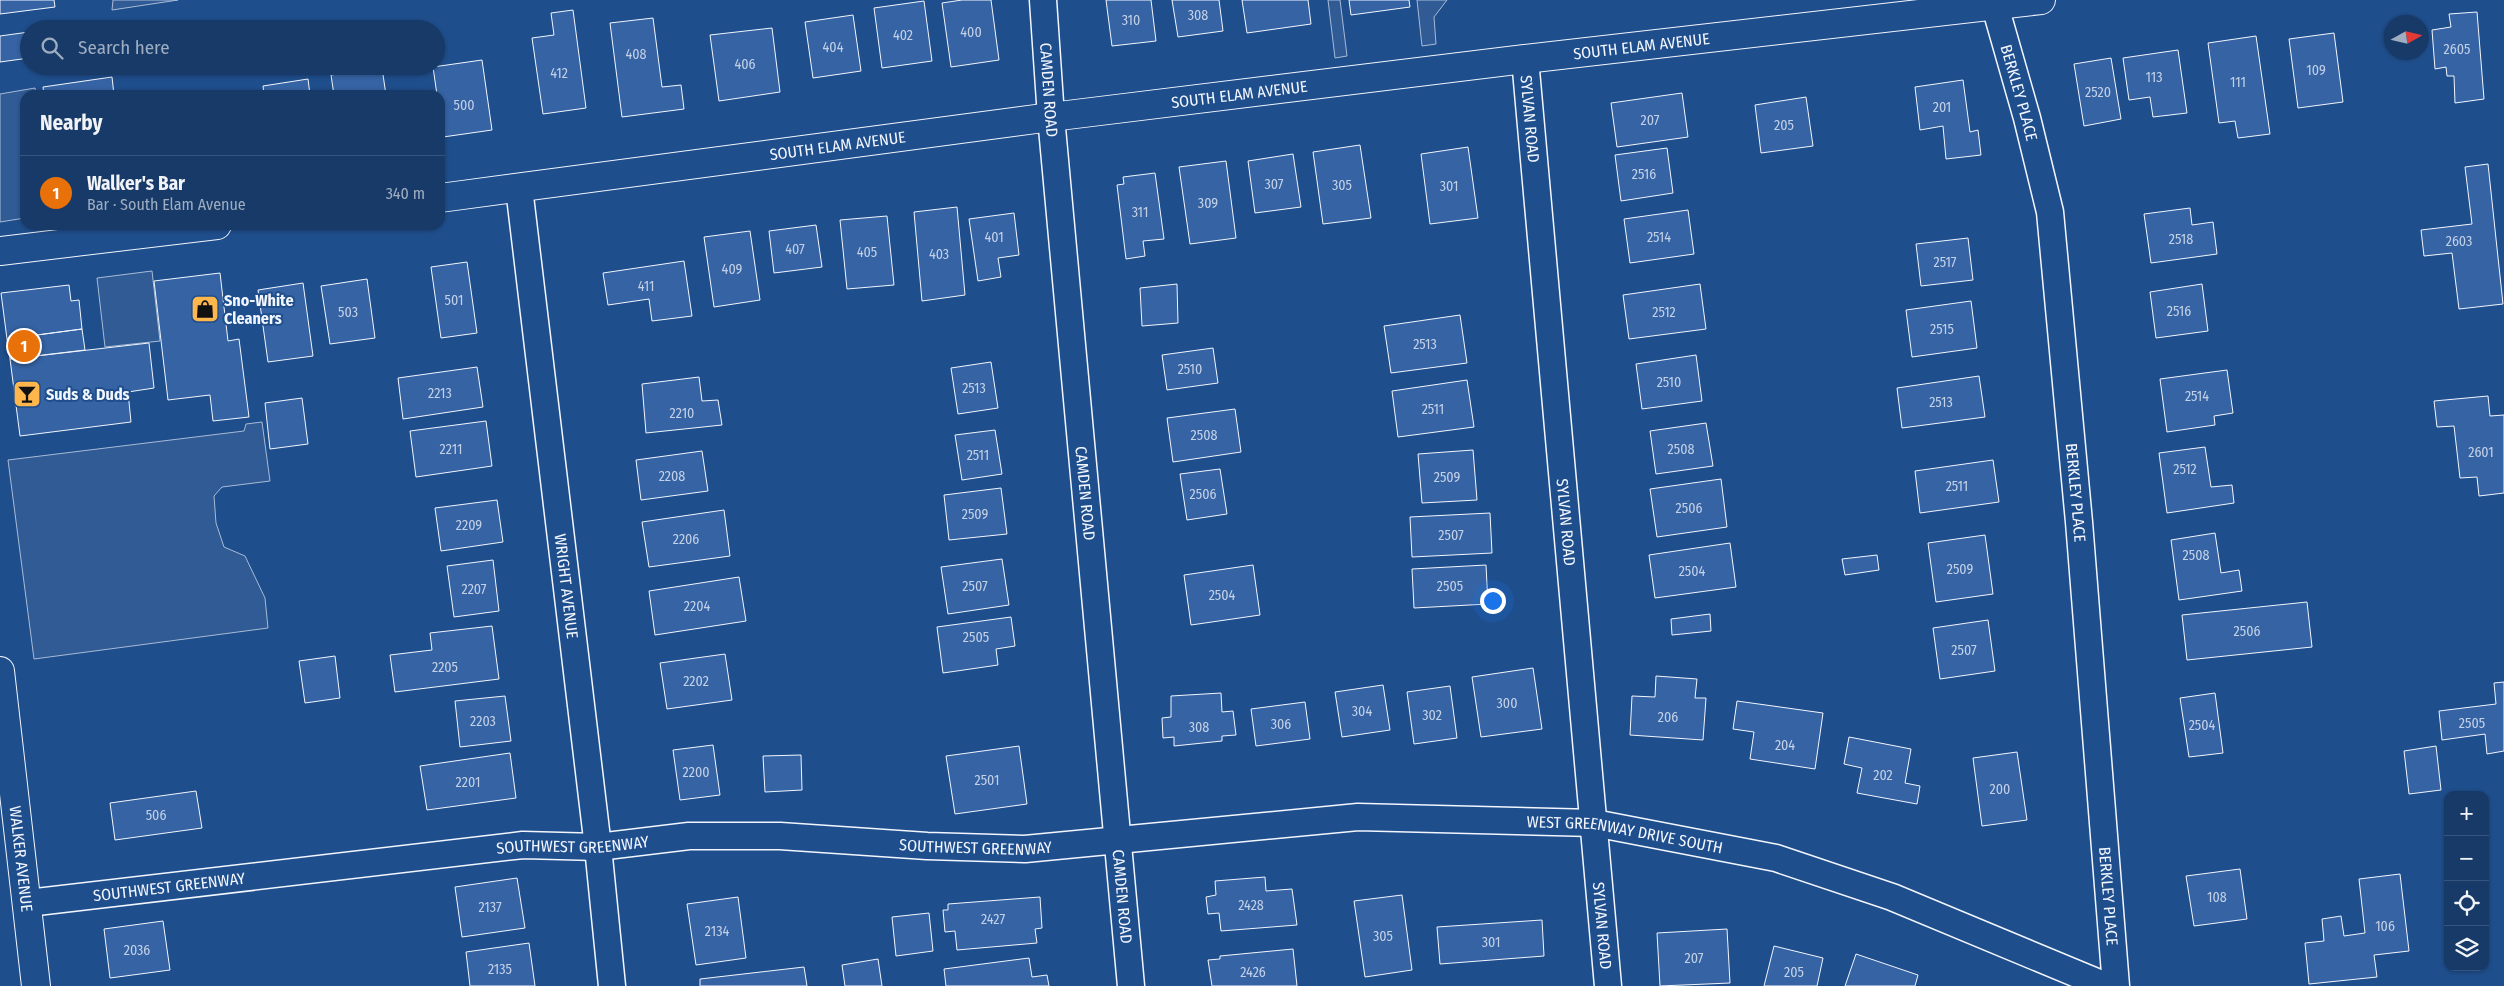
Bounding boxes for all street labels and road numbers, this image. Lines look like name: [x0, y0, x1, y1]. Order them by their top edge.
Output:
street label: SOUTH ELAM AVENUE: [1572, 28, 1711, 63]
street label: CAMDEN ROAD: [1036, 42, 1062, 138]
street label: BERKLEY PLACE: [1997, 42, 2042, 143]
street label: SYLVAN ROAD: [1517, 74, 1544, 163]
street label: SOUTH ELAM AVENUE: [1170, 76, 1308, 112]
street label: SOUTH ELAM AVENUE: [768, 127, 907, 164]
street label: BERKLEY PLACE: [2062, 442, 2090, 543]
street label: CAMDEN ROAD: [1072, 445, 1099, 541]
street label: SYLVAN ROAD: [1553, 478, 1580, 567]
street label: WRIGHT AVENUE: [551, 533, 582, 640]
street label: WALKER AVENUE: [6, 805, 37, 913]
street label: WEST GREENWAY DRIVE SOUTH: [1527, 812, 1725, 857]
street label: SOUTHWEST GREENWAY: [495, 831, 650, 858]
street label: SOUTHWEST GREENWAY: [899, 835, 1053, 859]
street label: BERKLEY PLACE: [2095, 846, 2122, 946]
street label: CAMDEN ROAD: [1109, 849, 1137, 944]
street label: SOUTHWEST GREENWAY: [92, 868, 246, 905]
street label: SYLVAN ROAD: [1589, 881, 1616, 970]

